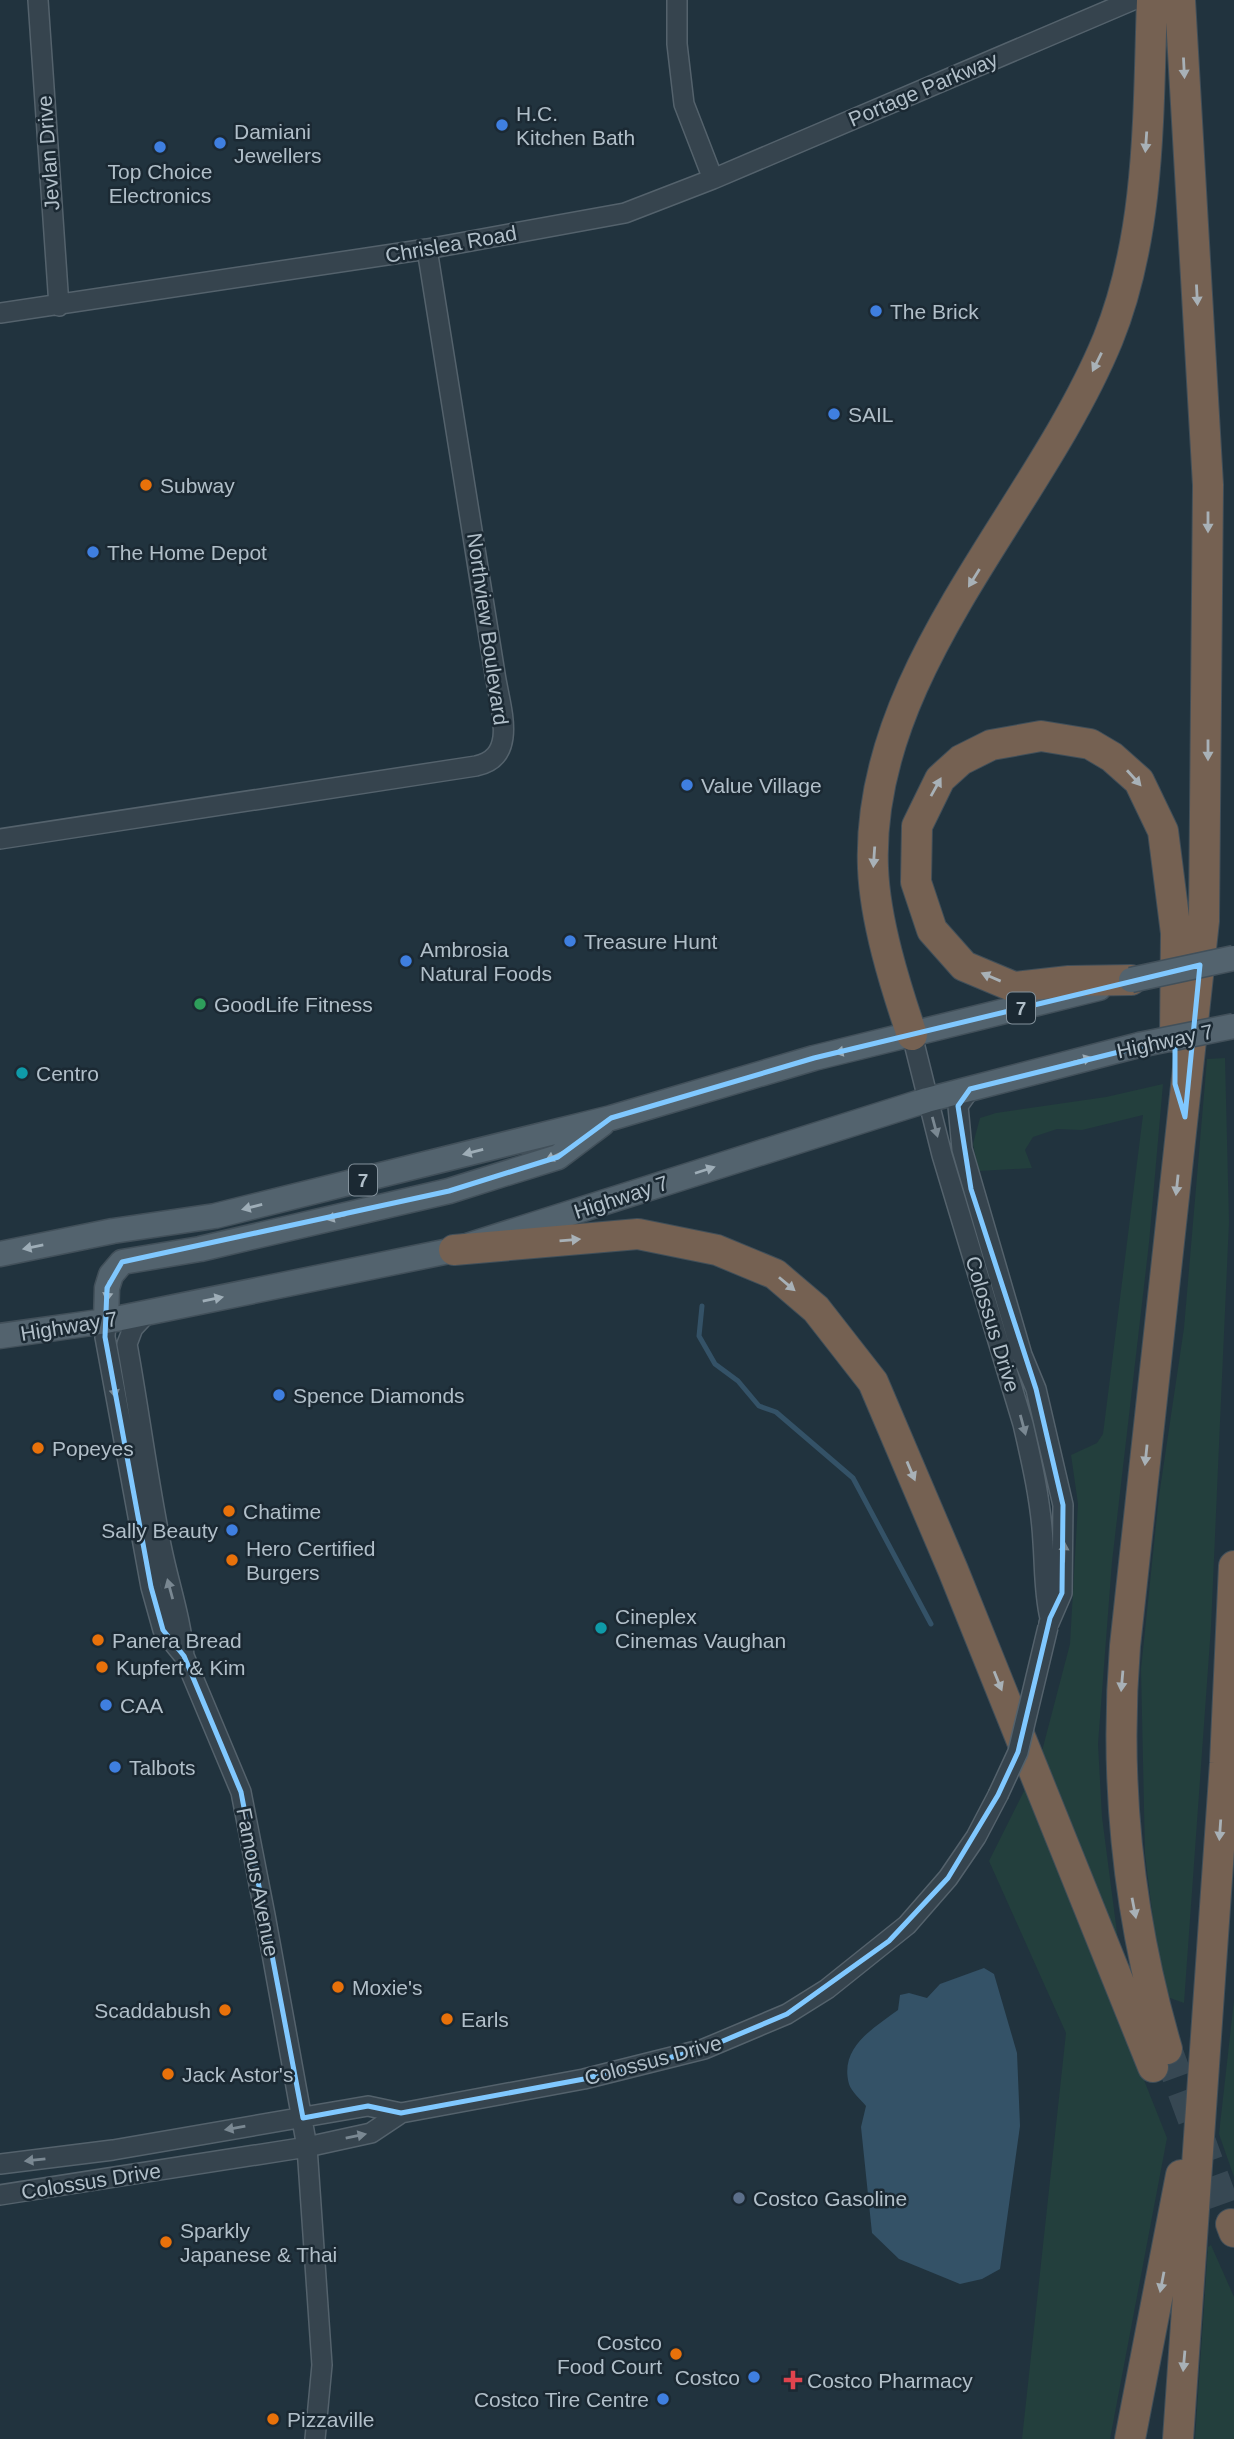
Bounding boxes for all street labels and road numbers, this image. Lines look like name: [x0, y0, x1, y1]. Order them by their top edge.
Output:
street label: Portage Parkway: [845, 47, 1002, 131]
street label: Jevlan Drive: [32, 95, 64, 211]
street label: Chrislea Road: [383, 221, 519, 267]
street label: Northview Boulevard: [463, 531, 513, 727]
road number: 7: [1007, 992, 1035, 1024]
street label: Highway 7: [1115, 1020, 1215, 1062]
road number: 7: [349, 1164, 377, 1196]
street label: Highway 7: [571, 1171, 671, 1223]
street label: Colossus Drive: [961, 1253, 1025, 1395]
street label: Highway 7: [19, 1307, 119, 1345]
street label: Famous Avenue: [232, 1806, 284, 1958]
street label: Colossus Drive: [582, 2031, 724, 2089]
street label: Colossus Drive: [19, 2159, 163, 2203]

